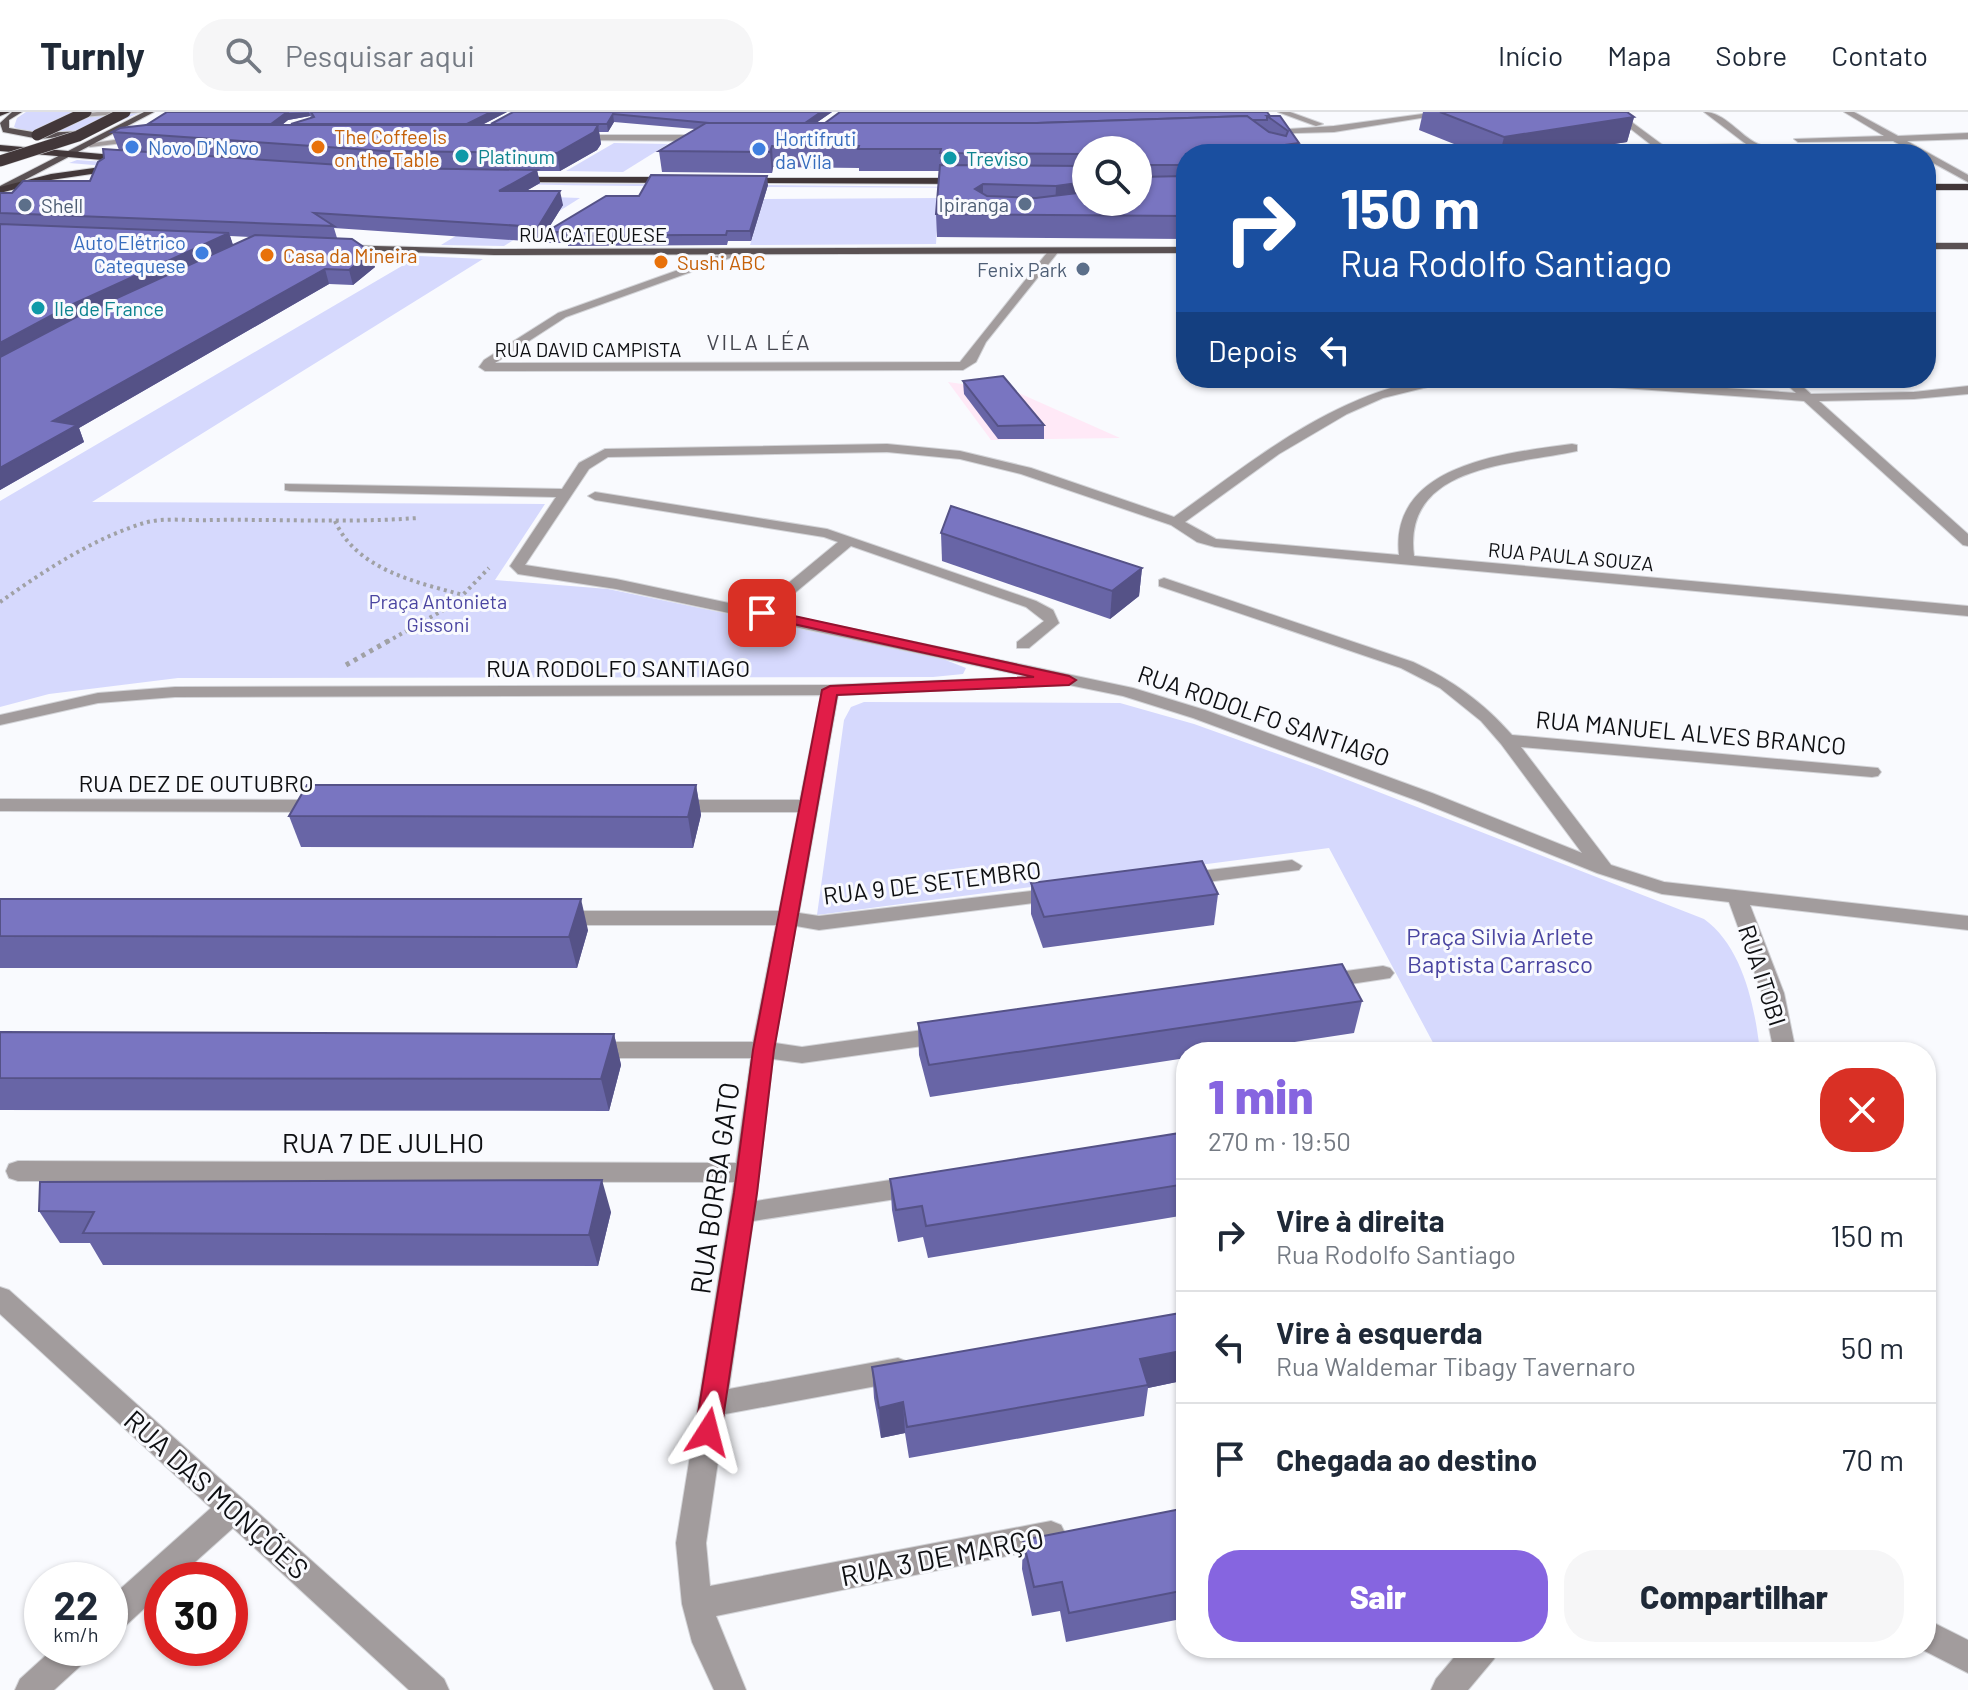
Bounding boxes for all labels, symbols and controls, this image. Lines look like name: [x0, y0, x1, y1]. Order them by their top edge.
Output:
search box: [193, 19, 753, 91]
text: Turnly: [40, 32, 145, 78]
icon: search: [221, 33, 265, 77]
text: Pesquisar aqui: [285, 37, 475, 73]
text: Início: [1498, 38, 1563, 72]
text: Mapa: [1607, 38, 1671, 72]
text: Sobre: [1715, 38, 1787, 72]
text: Contato: [1831, 38, 1928, 72]
place label: The Coffee is on the Table: [334, 124, 447, 171]
place label: Hortifruti da Vila: [775, 126, 856, 173]
place label: Novo D' Novo: [148, 135, 259, 159]
map controls: [1072, 136, 1152, 216]
button: search: [1072, 136, 1152, 216]
marker: Novo D' Novo: [123, 138, 141, 156]
marker: The Coffee is on the Table: [309, 138, 327, 156]
marker: Hortifruti da Vila: [750, 140, 768, 158]
place label: Platinum: [478, 144, 555, 168]
place label: Treviso: [966, 146, 1029, 170]
marker: Platinum: [453, 147, 471, 165]
marker: Treviso: [941, 149, 959, 167]
text: 150 m: [1340, 173, 1480, 240]
icon: right: [1208, 176, 1312, 280]
place label: Ipiranga: [939, 192, 1009, 216]
place label: Shell: [41, 193, 83, 217]
marker: Ipiranga: [1016, 195, 1034, 213]
marker: Shell: [16, 196, 34, 214]
street label: RUA CATEQUESE: [519, 222, 667, 246]
place label: Auto Elétrico Catequese: [73, 230, 186, 277]
text: Rua Rodolfo Santiago: [1340, 241, 1672, 284]
place label: Casa da Mineira: [283, 243, 417, 267]
marker: Auto Elétrico Catequese: [193, 244, 211, 262]
marker: Casa da Mineira: [258, 246, 276, 264]
place label: Sushi ABC: [677, 250, 766, 274]
marker: Sushi ABC: [652, 253, 670, 271]
place label: Fenix Park: [977, 257, 1067, 281]
marker: Fenix Park: [1074, 260, 1092, 278]
place label: Ile de France: [54, 296, 164, 320]
marker: Ile de France: [29, 299, 47, 317]
district label: VILA LÉA: [707, 328, 812, 354]
icon: left: [1313, 328, 1357, 372]
text: Depois: [1208, 332, 1297, 368]
street label: RUA DAVID CAMPISTA: [495, 337, 681, 361]
street label: RUA PAULA SOUZA: [1487, 537, 1655, 575]
pin: [728, 579, 796, 647]
park label: Praça Antonieta Gissoni: [369, 589, 507, 636]
icon: arrive: [740, 591, 784, 635]
street label: RUA RODOLFO SANTIAGO: [486, 653, 750, 682]
street label: RUA RODOLFO SANTIAGO: [1134, 658, 1394, 772]
street label: RUA MANUEL ALVES BRANCO: [1535, 704, 1847, 760]
street label: RUA DEZ DE OUTUBRO: [78, 768, 314, 797]
street label: RUA 9 DE SETEMBRO: [821, 854, 1043, 910]
park label: Praça Silvia Arlete Baptista Carrasco: [1406, 921, 1594, 978]
street label: RUA ITOBI: [1733, 921, 1793, 1029]
text: 1 min: [1208, 1066, 1314, 1124]
button: close: [1820, 1068, 1904, 1152]
street label: RUA BORBA GATO: [682, 1080, 746, 1296]
street label: RUA 7 DE JULHO: [282, 1125, 484, 1159]
text: 270 m · 19:50: [1208, 1125, 1351, 1156]
text: Vire à direita: [1276, 1202, 1445, 1238]
icon: right: [1208, 1213, 1252, 1257]
text: 150 m: [1830, 1217, 1904, 1253]
text: Rua Rodolfo Santiago: [1276, 1238, 1516, 1269]
text: Vire à esquerda: [1276, 1314, 1483, 1350]
icon: left: [1208, 1325, 1252, 1369]
text: 50 m: [1841, 1329, 1904, 1365]
text: Rua Waldemar Tibagy Tavernaro: [1276, 1350, 1636, 1381]
position arrow: [666, 1390, 750, 1474]
street label: RUA DAS MONÇÕES: [118, 1402, 316, 1586]
icon: arrive: [1208, 1437, 1252, 1481]
text: Chegada ao destino: [1276, 1441, 1537, 1477]
text: 70 m: [1842, 1441, 1904, 1477]
street label: RUA 3 DE MARÇO: [838, 1520, 1046, 1592]
button: Sair: [1208, 1550, 1548, 1642]
button: Compartilhar: [1564, 1550, 1904, 1642]
speed limit sign: 30: [144, 1562, 248, 1666]
text: 22: [54, 1580, 98, 1628]
text: km/h: [53, 1622, 99, 1646]

